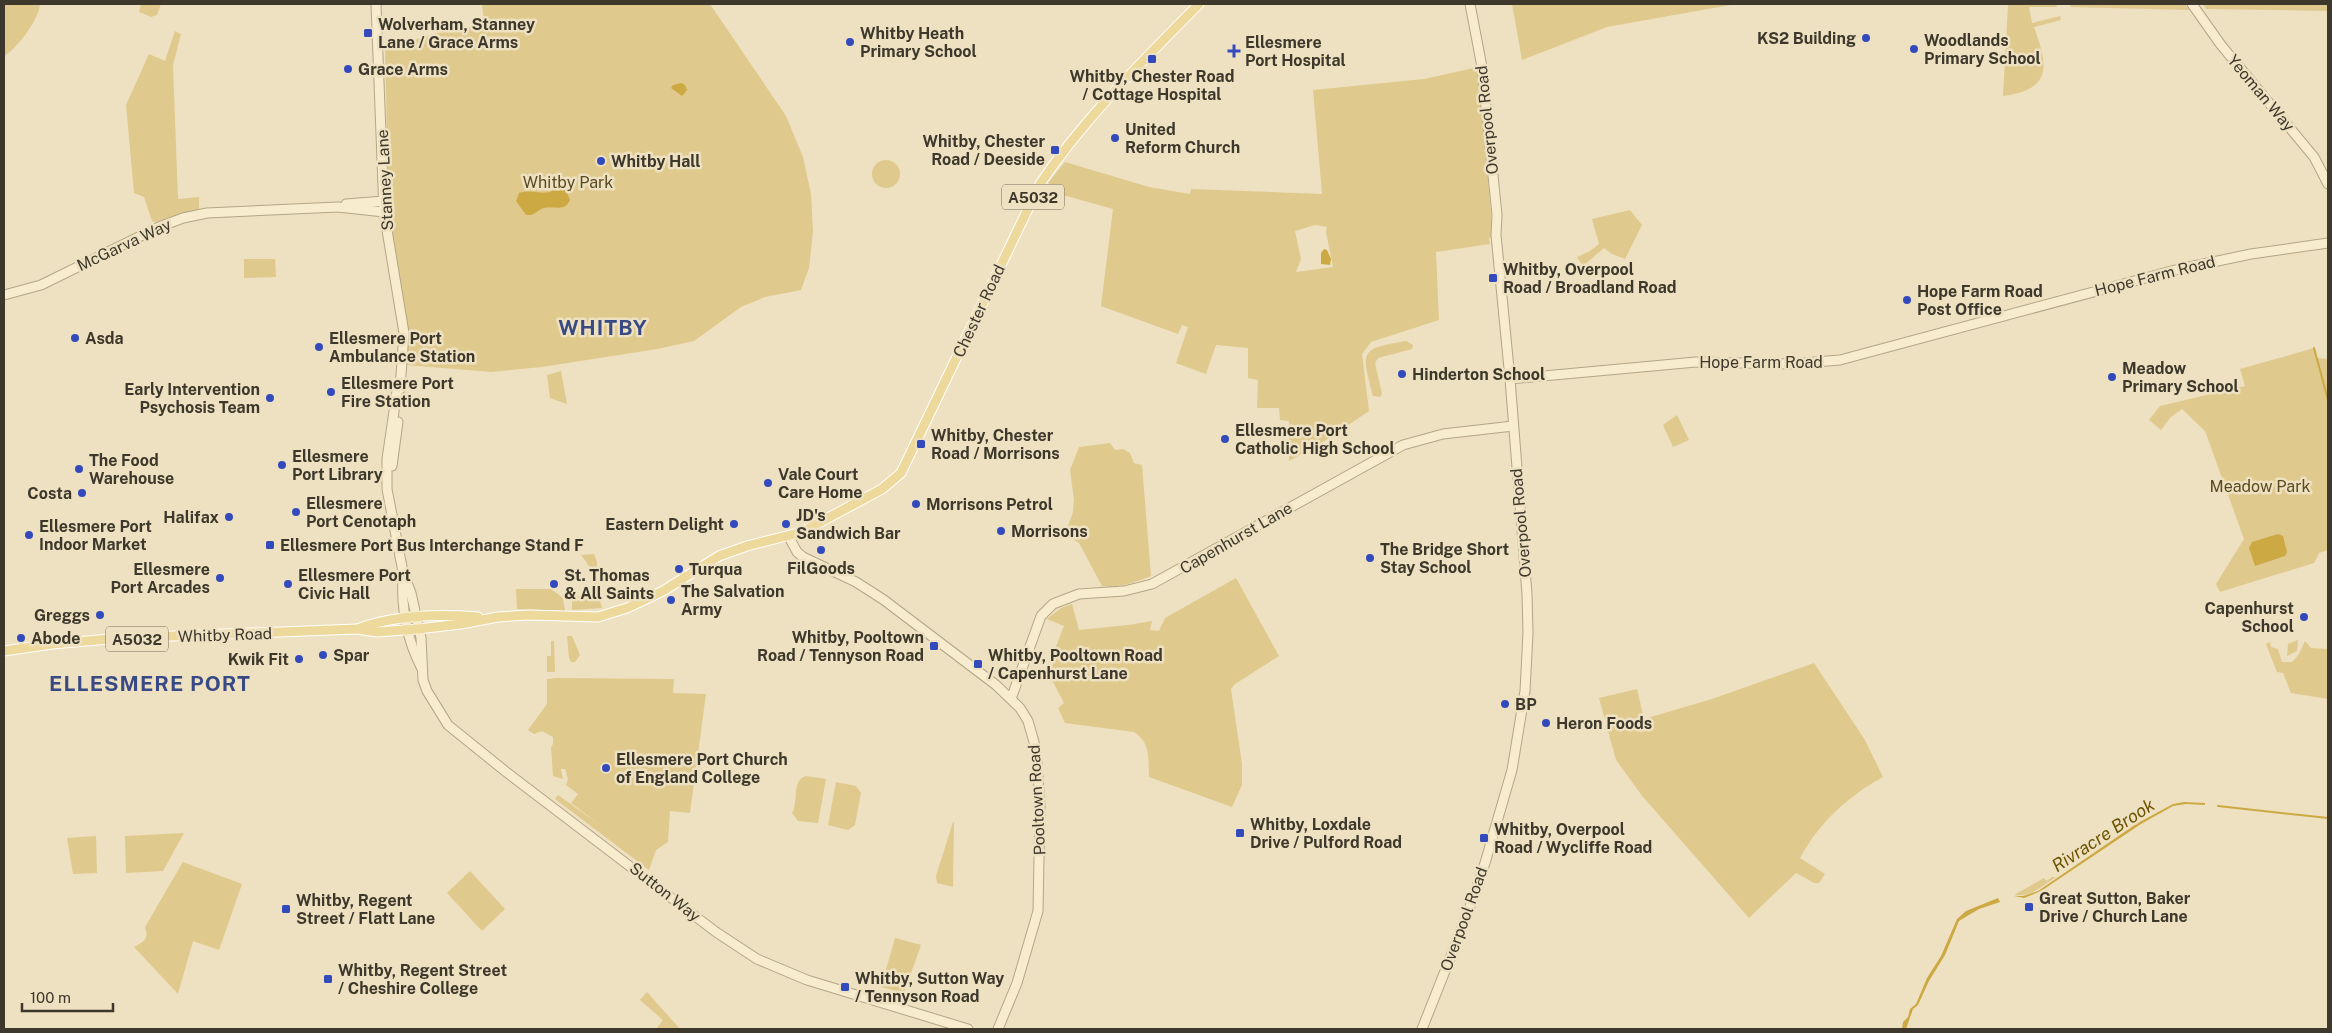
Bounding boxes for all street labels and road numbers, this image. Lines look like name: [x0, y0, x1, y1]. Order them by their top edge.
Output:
street label: Yeoman Way: [2224, 51, 2299, 135]
street label: Overpool Road: [1472, 65, 1502, 175]
street label: Stanney Lane: [373, 129, 397, 231]
road number: A5032: [1002, 184, 1064, 210]
street label: McGarva Way: [74, 215, 175, 275]
street label: Hope Farm Road: [2093, 252, 2217, 300]
street label: Chester Road: [949, 262, 1009, 360]
street label: Hope Farm Road: [1699, 353, 1823, 372]
street label: Overpool Road: [1507, 468, 1535, 578]
street label: Capenhurst Lane: [1176, 498, 1296, 578]
street label: Whitby Road: [178, 624, 272, 646]
road number: A5032: [106, 626, 168, 652]
street label: Pooltown Road: [1025, 744, 1049, 856]
street label: Sutton Way: [626, 858, 705, 926]
street label: Overpool Road: [1436, 864, 1492, 974]

